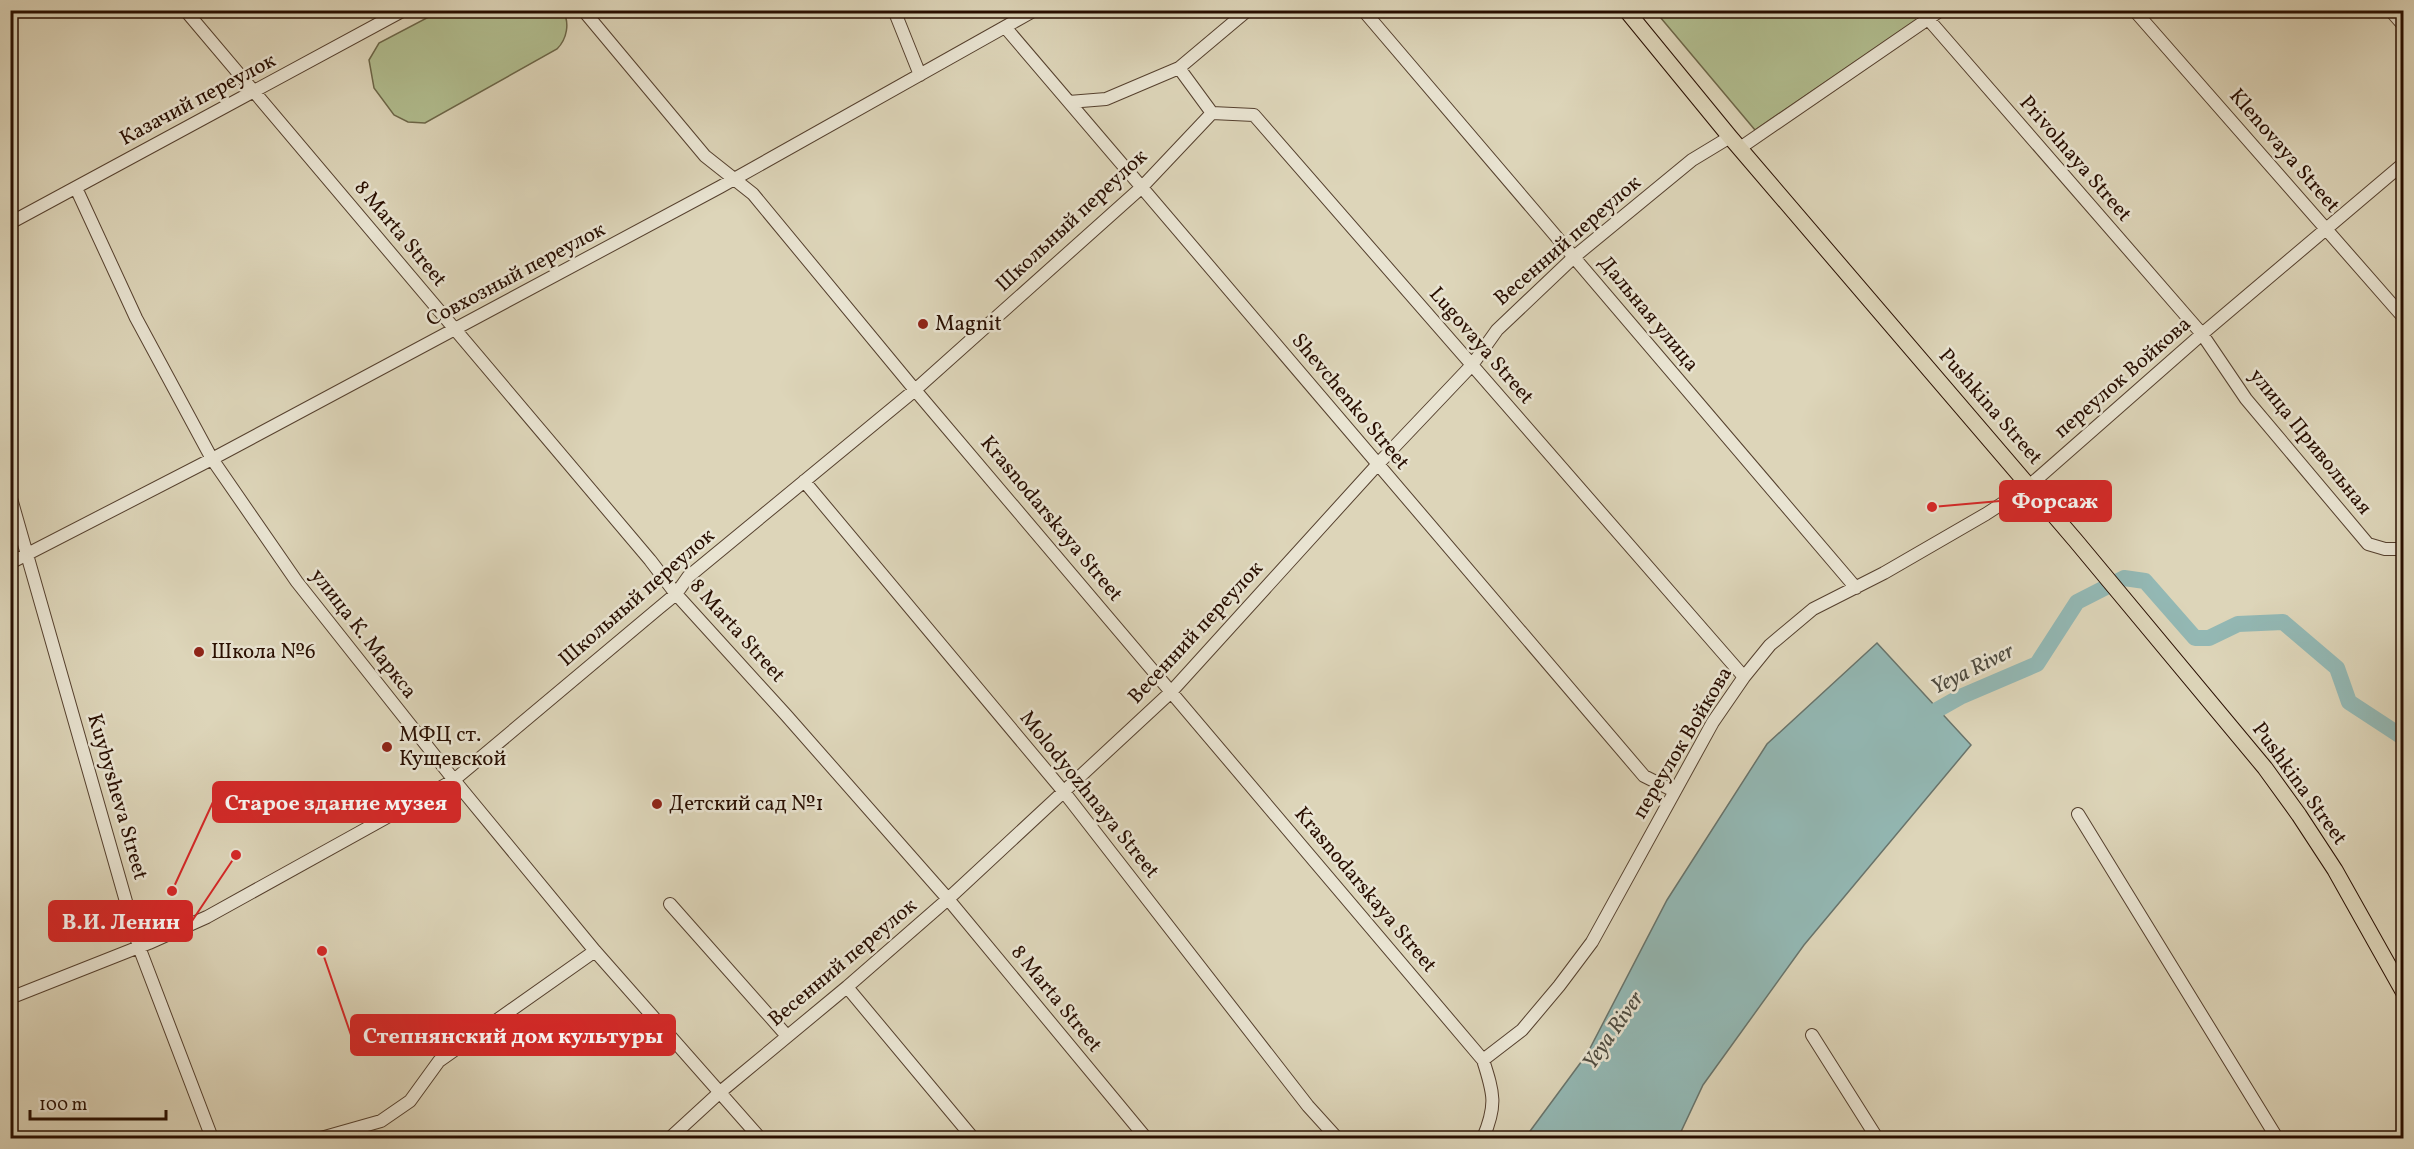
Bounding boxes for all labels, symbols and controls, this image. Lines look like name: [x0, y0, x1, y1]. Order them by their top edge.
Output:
street label: Казачий переулок: [115, 47, 281, 153]
street label: Klenovaya Street: [2222, 83, 2346, 219]
street label: Privolnaya Street: [2012, 90, 2138, 228]
street label: Школьный переулок: [990, 143, 1154, 299]
street label: Весенний переулок: [1488, 169, 1648, 313]
street label: 8 Marta Street: [347, 175, 453, 293]
street label: Совхозный переулок: [421, 215, 611, 335]
street label: Дальная улица: [1591, 250, 1705, 378]
street label: Lugovaya Street: [1422, 281, 1540, 411]
place label: Magnit: [935, 310, 1002, 339]
street label: переулок Войкова: [2048, 310, 2198, 446]
marker: Magnit: [916, 317, 930, 331]
street label: Shevchenko Street: [1284, 328, 1416, 476]
street label: Pushkina Street: [1931, 343, 2049, 471]
street label: улица Привольная: [2242, 363, 2378, 521]
street label: Krasnodarskaya Street: [973, 430, 1129, 608]
callout: Форсаж: [2000, 481, 2111, 521]
text: Форсаж: [2012, 487, 2098, 518]
street label: Школьный переулок: [553, 522, 721, 674]
street label: Весенний переулок: [1122, 555, 1270, 711]
street label: улица К. Маркса: [303, 563, 423, 705]
street label: 8 Marta Street: [682, 573, 792, 689]
water label: Yeya River: [1926, 636, 2021, 703]
place label: Школа №6: [211, 638, 316, 667]
marker: Школа №6: [192, 645, 206, 659]
street label: переулок Войкова: [1626, 661, 1740, 825]
street label: Molodyozhnaya Street: [1012, 705, 1166, 885]
street label: Kuybysheva Street: [79, 711, 155, 883]
street label: Pushkina Street: [2244, 717, 2354, 851]
place label: МФЦ ст. Кущевской: [399, 721, 506, 774]
marker: МФЦ ст. Кущевской: [380, 740, 394, 754]
callout: Старое здание музея: [213, 782, 460, 822]
text: Старое здание музея: [225, 789, 447, 820]
place label: Детский сад №1: [669, 790, 824, 819]
marker: Детский сад №1: [650, 797, 664, 811]
street label: Krasnodarskaya Street: [1287, 801, 1443, 979]
street label: Весенний переулок: [762, 892, 924, 1034]
callout: В.И. Ленин: [49, 901, 192, 941]
text: В.И. Ленин: [62, 908, 180, 939]
street label: 8 Marta Street: [1004, 939, 1108, 1059]
water label: Yeya River: [1576, 985, 1653, 1076]
callout: Степнянский дом культуры: [351, 1015, 675, 1055]
text: Степнянский дом культуры: [363, 1022, 663, 1053]
scale bar: [30, 1083, 166, 1121]
text: 100 m: [39, 1093, 88, 1118]

